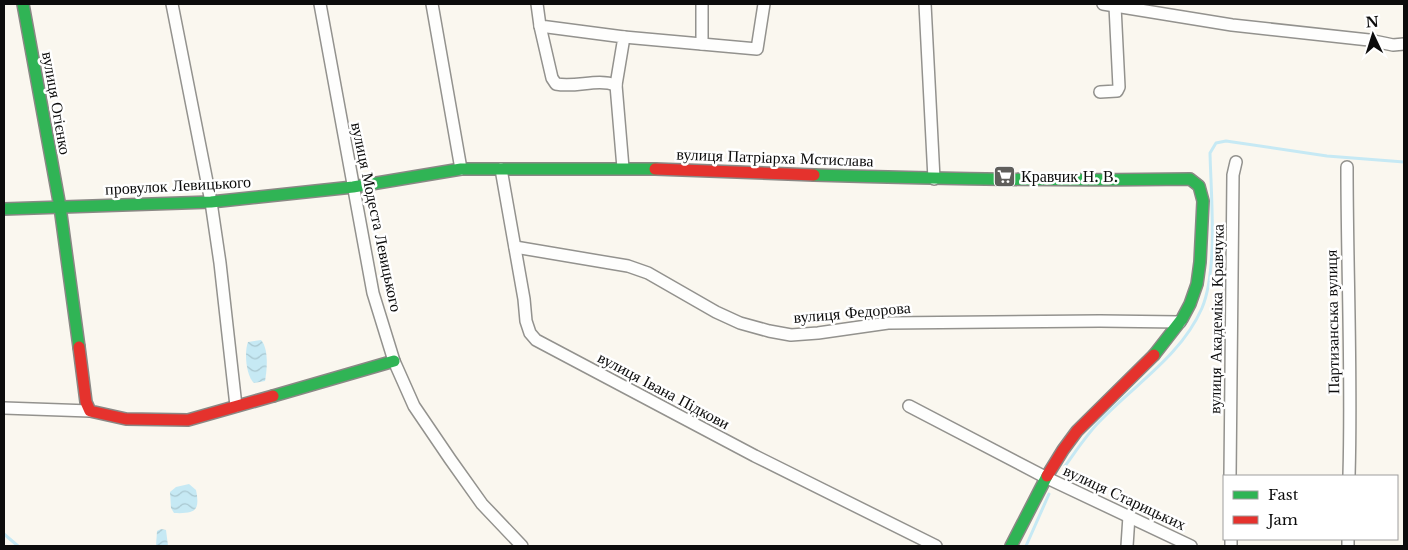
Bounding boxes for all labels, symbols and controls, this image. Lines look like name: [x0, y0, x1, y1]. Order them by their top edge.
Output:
north arrow: [1348, 10, 1398, 60]
text: N: [1365, 13, 1379, 31]
street label: вулиця Огієнко: [38, 50, 76, 156]
street label: вулиця Модеста Левицького: [347, 120, 407, 314]
street label: вулиця Патріарха Мстислава: [676, 144, 874, 170]
supermarket icon: Кравчик Н. В.: [993, 164, 1017, 188]
place label: Кравчик Н. В.: [1021, 166, 1118, 186]
street label: провулок Левицького: [104, 171, 252, 199]
street label: вулиця Академіка Кравчука: [1204, 224, 1228, 414]
street label: Партизанська вулиця: [1321, 249, 1343, 394]
street label: вулиця Федорова: [793, 297, 911, 327]
street label: вулиця Івана Підкови: [595, 347, 734, 433]
street label: вулиця Старицьких: [1061, 460, 1189, 534]
legend: [1223, 475, 1398, 540]
text: Fast: [1268, 485, 1299, 504]
text: Jam: [1266, 510, 1298, 529]

